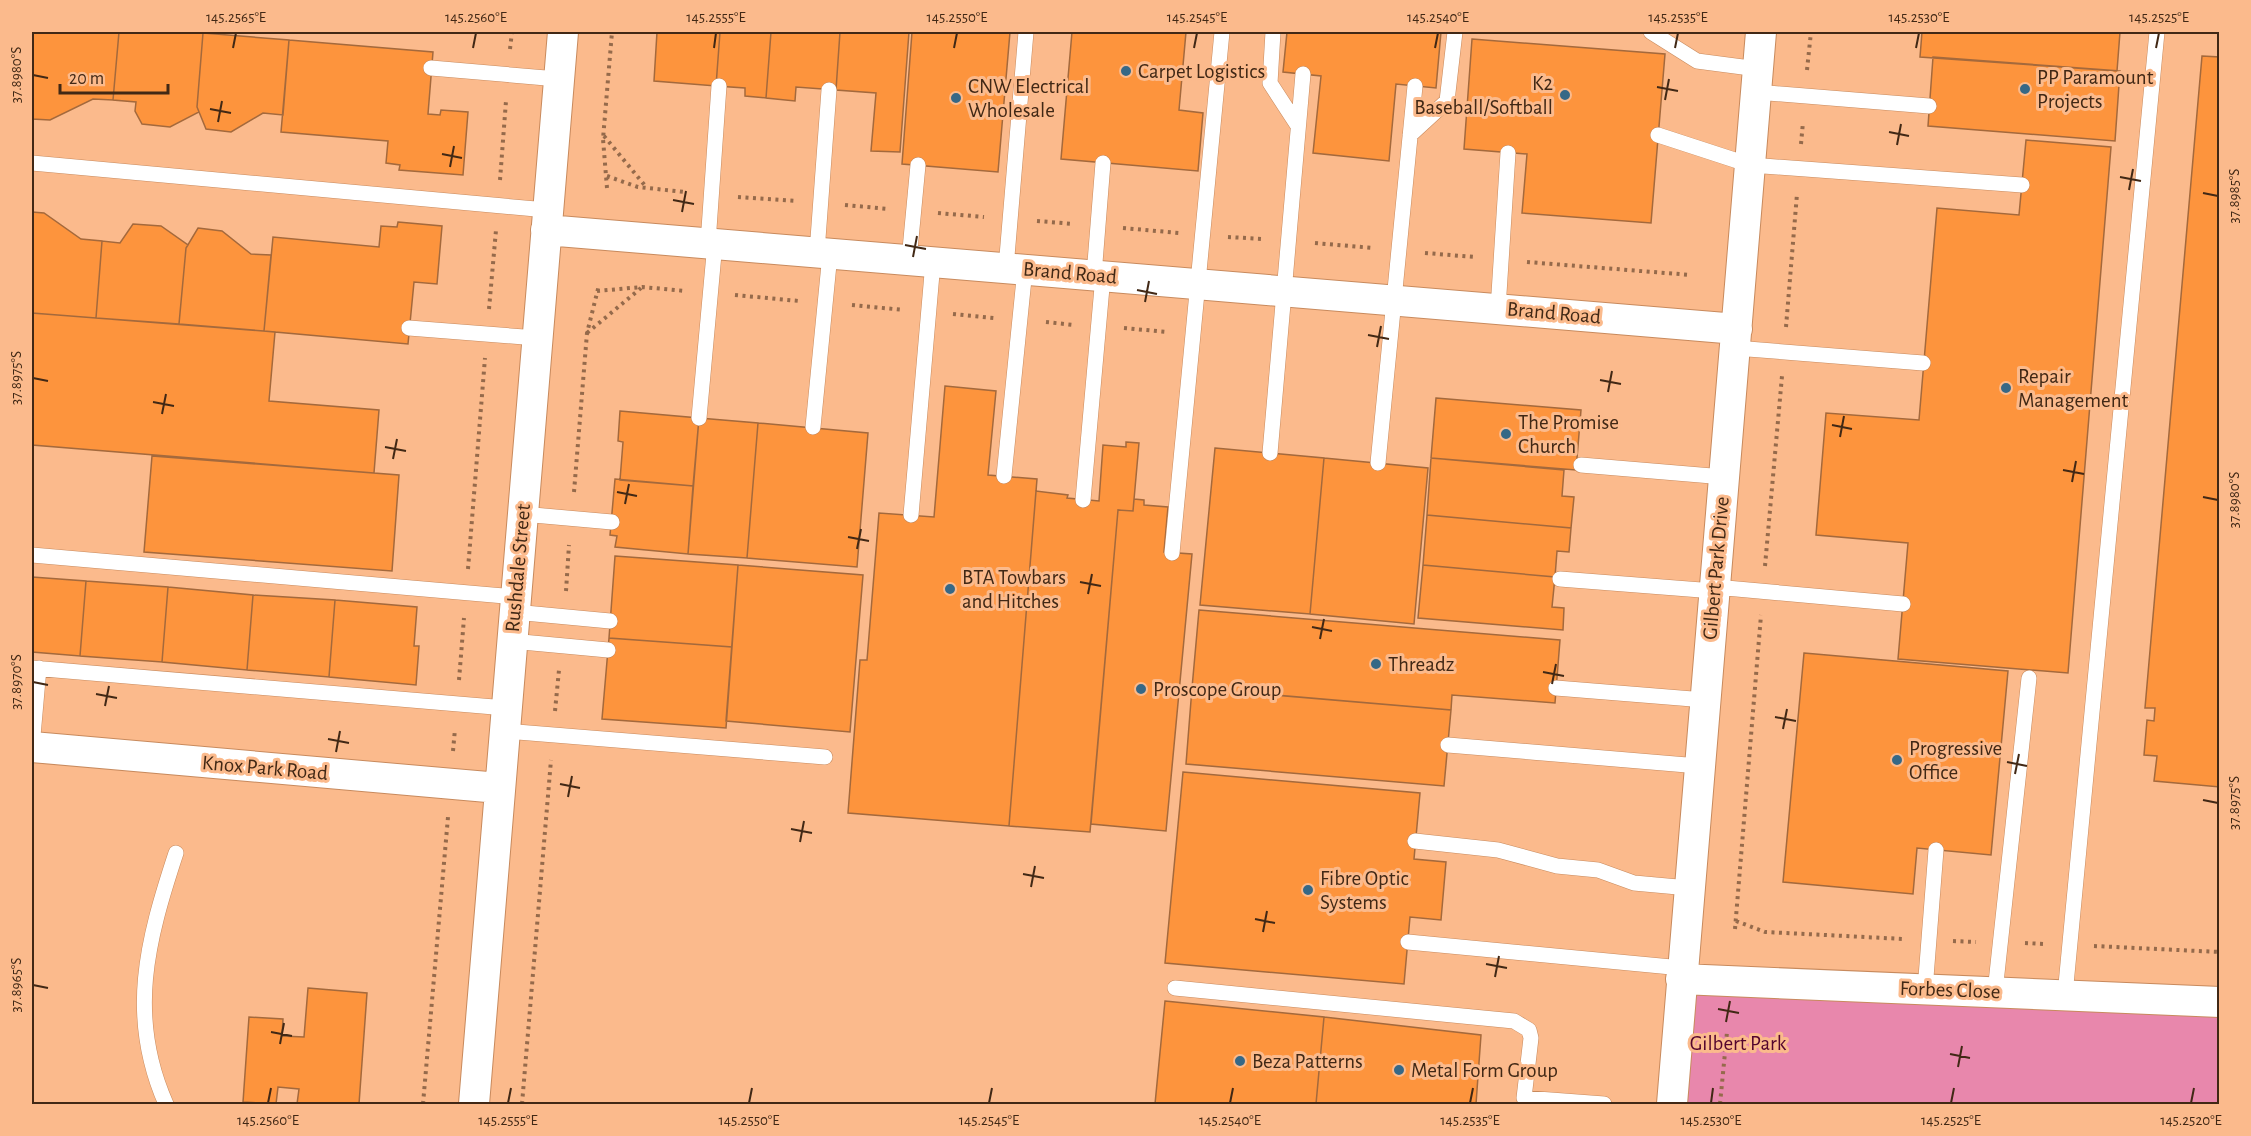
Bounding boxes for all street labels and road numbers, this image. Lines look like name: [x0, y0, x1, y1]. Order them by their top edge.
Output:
street label: Brand Road: [1022, 258, 1118, 288]
street label: Brand Road: [1506, 298, 1602, 328]
street label: Gilbert Park Drive: [1699, 496, 1733, 640]
street label: Rushdale Street: [502, 503, 534, 633]
street label: Knox Park Road: [201, 752, 329, 784]
street label: Forbes Close: [1899, 978, 2001, 1002]

